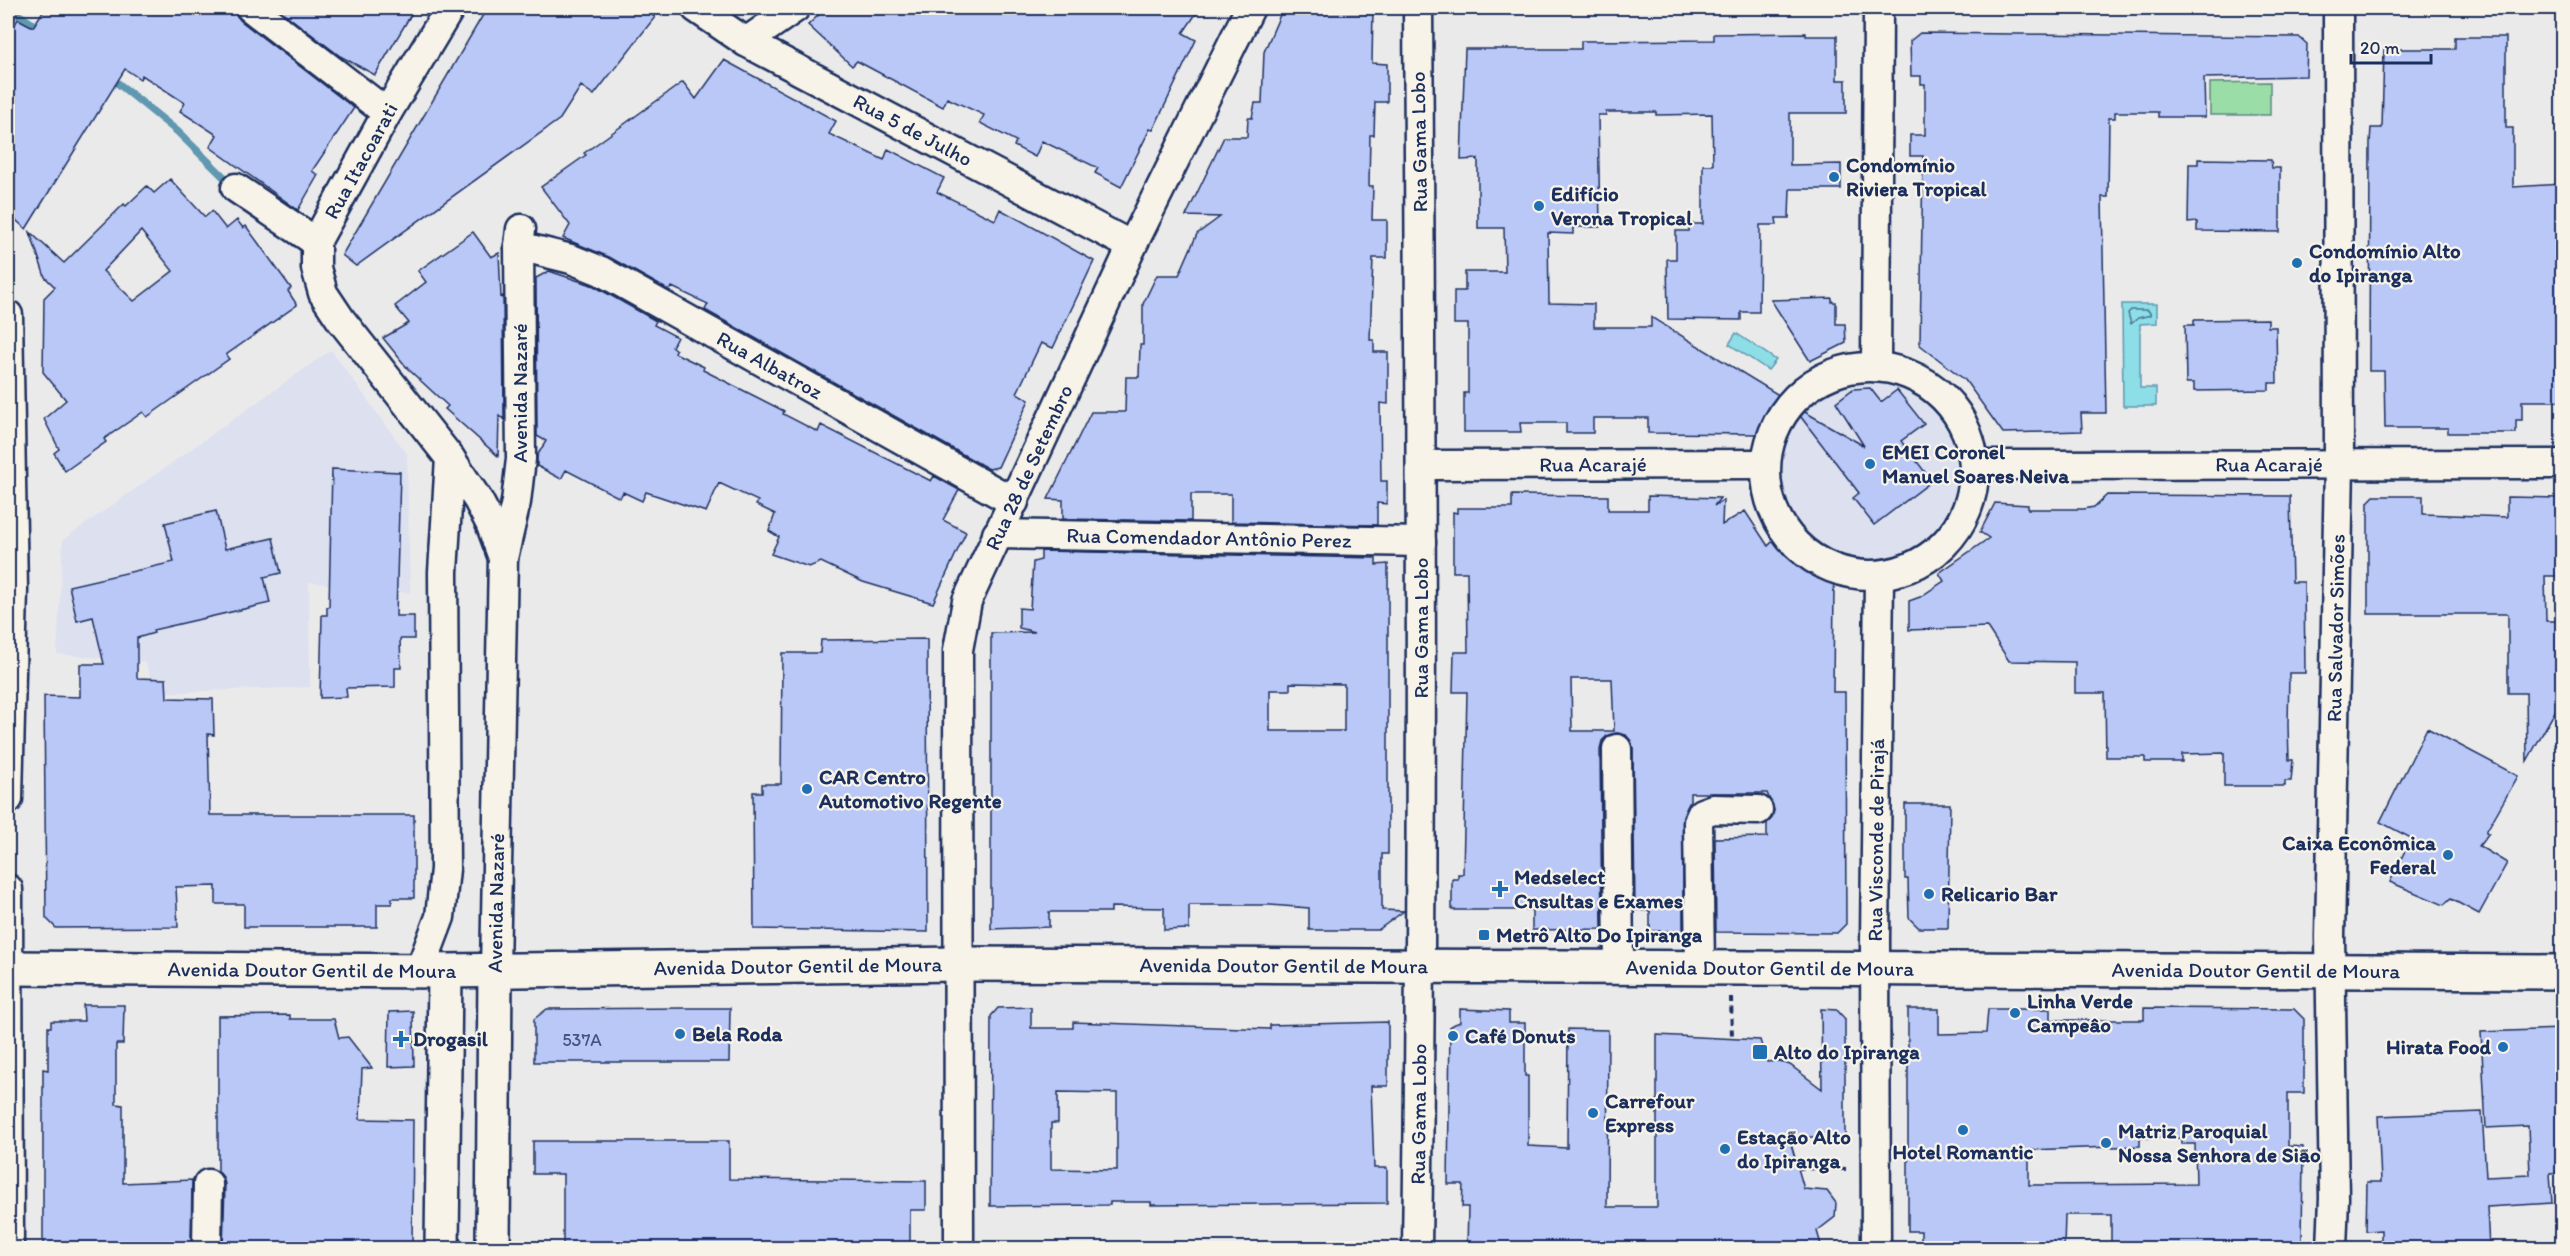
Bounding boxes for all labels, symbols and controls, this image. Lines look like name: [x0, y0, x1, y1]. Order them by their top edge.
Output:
scale bar: [2351, 27, 2430, 65]
text: 20 m: [2360, 37, 2400, 59]
street label: Rua Gama Lobo: [1405, 71, 1432, 213]
street label: Rua 5 de Julho: [849, 88, 977, 171]
street label: Rua Itacoarati: [318, 98, 403, 223]
place label: Condomínio Riviera Tropical: [1846, 152, 1988, 202]
marker: Condomínio Riviera Tropical: [1827, 170, 1841, 184]
place label: Edifício Verona Tropical: [1551, 181, 1693, 231]
marker: Edifício Verona Tropical: [1532, 199, 1546, 213]
place label: Condomínio Alto do Ipiranga: [2309, 238, 2461, 288]
marker: Condomínio Alto do Ipiranga: [2290, 256, 2304, 270]
street label: Avenida Nazaré: [507, 323, 532, 463]
street label: Rua Albatroz: [713, 325, 827, 405]
street label: Rua 28 de Setembro: [979, 380, 1078, 554]
place label: EMEI Coronel Manuel Soares Neiva: [1882, 439, 2070, 488]
street label: Rua Acarajé: [1539, 451, 1647, 477]
street label: Rua Acarajé: [2215, 451, 2323, 477]
marker: EMEI Coronel Manuel Soares Neiva: [1863, 457, 1877, 471]
street label: Rua Comendador Antônio Perez: [1066, 522, 1352, 553]
street label: Rua Salvador Simões: [2321, 534, 2350, 722]
street label: Rua Gama Lobo: [1408, 558, 1433, 698]
street label: Rua Visconde de Pirajá: [1862, 738, 1889, 942]
place label: CAR Centro Automotivo Regente: [818, 764, 1002, 814]
marker: CAR Centro Automotivo Regente: [800, 782, 814, 796]
place label: Caixa Econômica Federal: [2282, 830, 2437, 879]
street label: Avenida Nazaré: [482, 833, 509, 973]
marker: Caixa Econômica Federal: [2441, 848, 2455, 862]
place label: Medselect Cnsultas e Exames: [1514, 864, 1683, 913]
marker: Medselect Cnsultas e Exames: [1491, 880, 1509, 898]
place label: Relicario Bar: [1941, 881, 2058, 906]
marker: Relicario Bar: [1922, 887, 1936, 901]
place label: Metrô Alto Do Ipiranga: [1496, 922, 1703, 948]
marker: Metrô Alto Do Ipiranga: [1477, 928, 1491, 942]
street label: Avenida Doutor Gentil de Moura: [653, 951, 943, 980]
street label: Avenida Doutor Gentil de Moura: [1140, 952, 1428, 978]
street label: Avenida Doutor Gentil de Moura: [1626, 954, 1914, 981]
street label: Avenida Doutor Gentil de Moura: [168, 956, 457, 983]
street label: Avenida Doutor Gentil de Moura: [2112, 957, 2400, 983]
place label: Linha Verde Campeâo: [2027, 988, 2133, 1038]
marker: Linha Verde Campeâo: [2008, 1006, 2022, 1020]
place label: Bela Roda: [692, 1021, 784, 1046]
place label: Café Donuts: [1465, 1023, 1576, 1048]
place label: Drogasil: [413, 1026, 489, 1052]
marker: Bela Roda: [673, 1027, 687, 1041]
house number: 537A: [562, 1029, 602, 1051]
marker: Café Donuts: [1446, 1029, 1460, 1043]
marker: Drogasil: [394, 1032, 408, 1046]
place label: Hirata Food: [2386, 1034, 2492, 1059]
place label: Alto do Ipiranga: [1773, 1039, 1920, 1065]
marker: Hirata Food: [2496, 1040, 2510, 1054]
street label: Rua Gama Lobo: [1405, 1043, 1431, 1185]
marker: Alto do Ipiranga: [1751, 1043, 1769, 1061]
place label: Carrefour Express: [1605, 1088, 1695, 1138]
marker: Carrefour Express: [1586, 1106, 1600, 1120]
place label: Matriz Paroquial Nossa Senhora de Sião: [2118, 1118, 2321, 1167]
marker: Hotel Romantic: [1956, 1123, 1970, 1137]
place label: Estação Alto do Ipiranga: [1737, 1124, 1851, 1174]
marker: Matriz Paroquial Nossa Senhora de Sião: [2099, 1136, 2113, 1150]
place label: Hotel Romantic: [1893, 1139, 2034, 1164]
marker: Estação Alto do Ipiranga: [1718, 1142, 1732, 1156]

